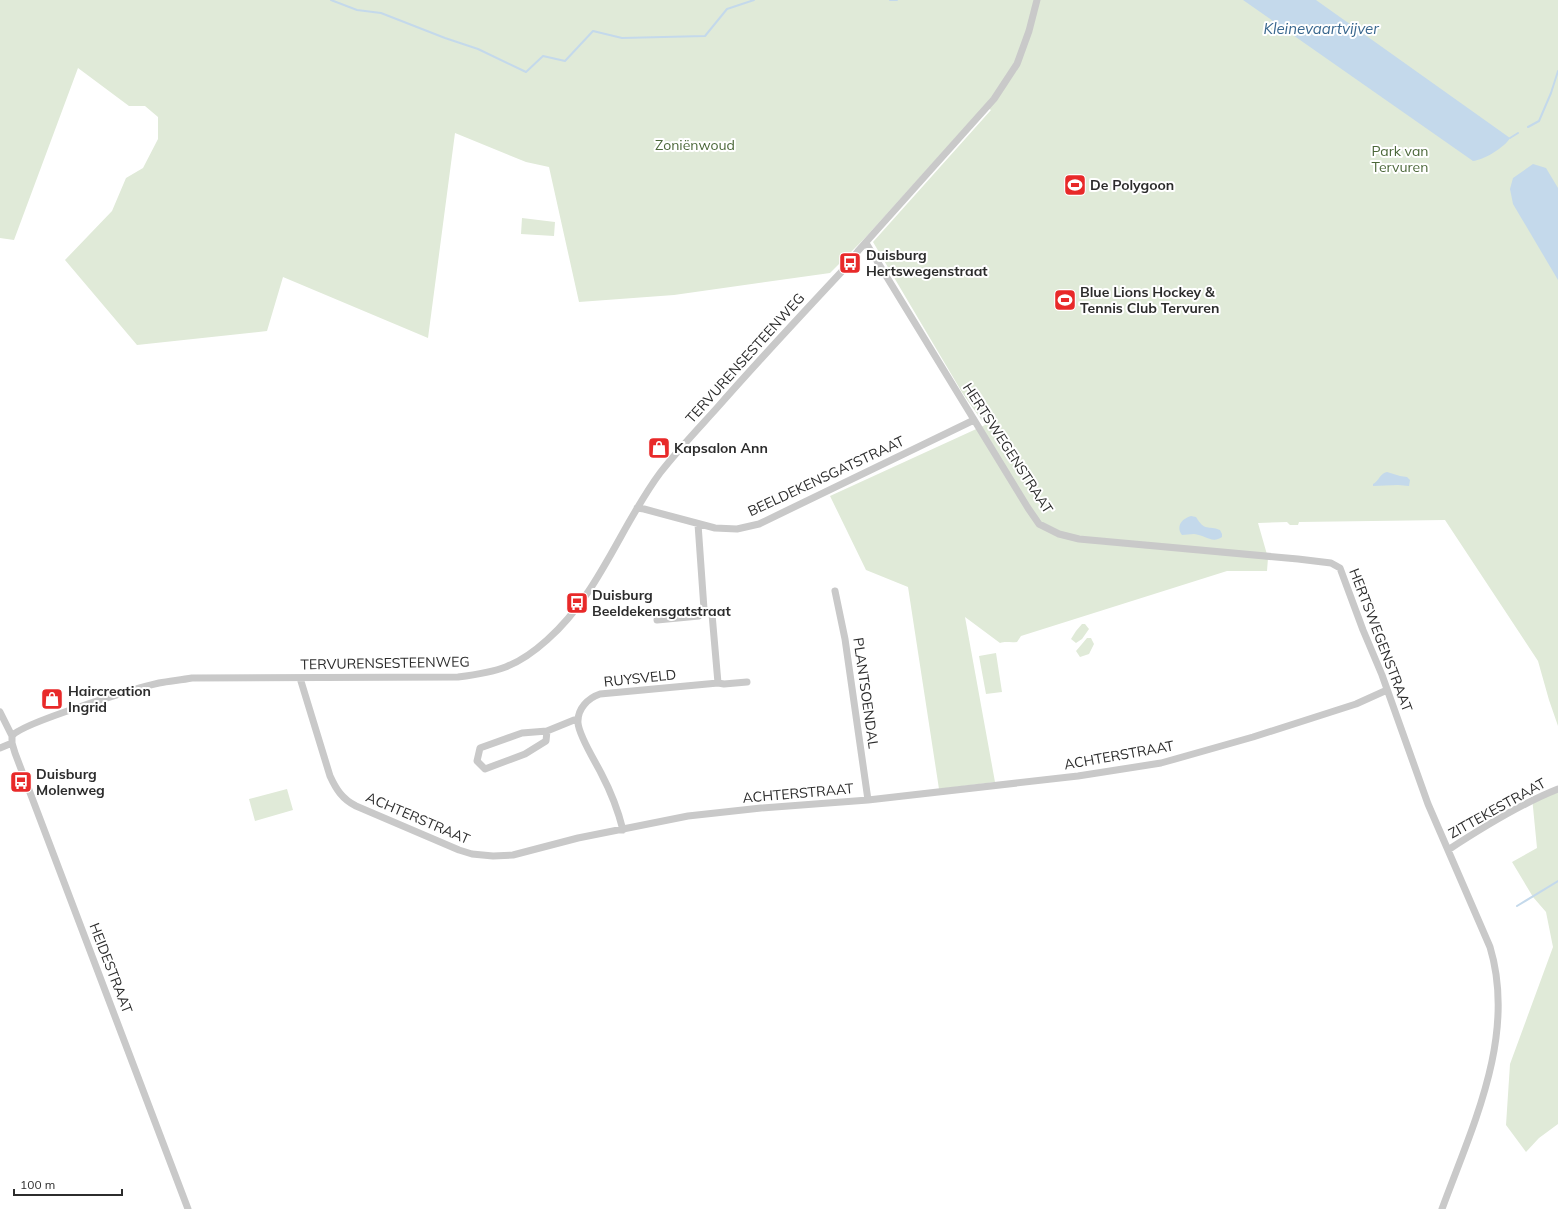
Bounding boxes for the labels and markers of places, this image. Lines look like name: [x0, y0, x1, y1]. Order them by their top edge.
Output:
sports icon: De Polygoon: [1062, 172, 1088, 198]
place label: De Polygoon: [1090, 176, 1174, 194]
place label: Duisburg Hertswegenstraat: [866, 246, 988, 280]
bus stop icon: Duisburg Hertswegenstraat: [837, 250, 863, 276]
place label: Blue Lions Hockey & Tennis Club Tervuren: [1080, 283, 1219, 317]
sports icon: Blue Lions Hockey & Tennis Club Tervuren: [1052, 287, 1078, 313]
shop icon: Kapsalon Ann: [646, 435, 672, 461]
place label: Kapsalon Ann: [674, 439, 768, 457]
place label: Duisburg Beeldekensgatstraat: [592, 586, 731, 620]
bus stop icon: Duisburg Beeldekensgatstraat: [564, 590, 590, 616]
place label: Haircreation Ingrid: [68, 682, 151, 716]
shop icon: Haircreation Ingrid: [39, 686, 65, 712]
place label: Duisburg Molenweg: [36, 765, 105, 799]
bus stop icon: Duisburg Molenweg: [8, 769, 34, 795]

